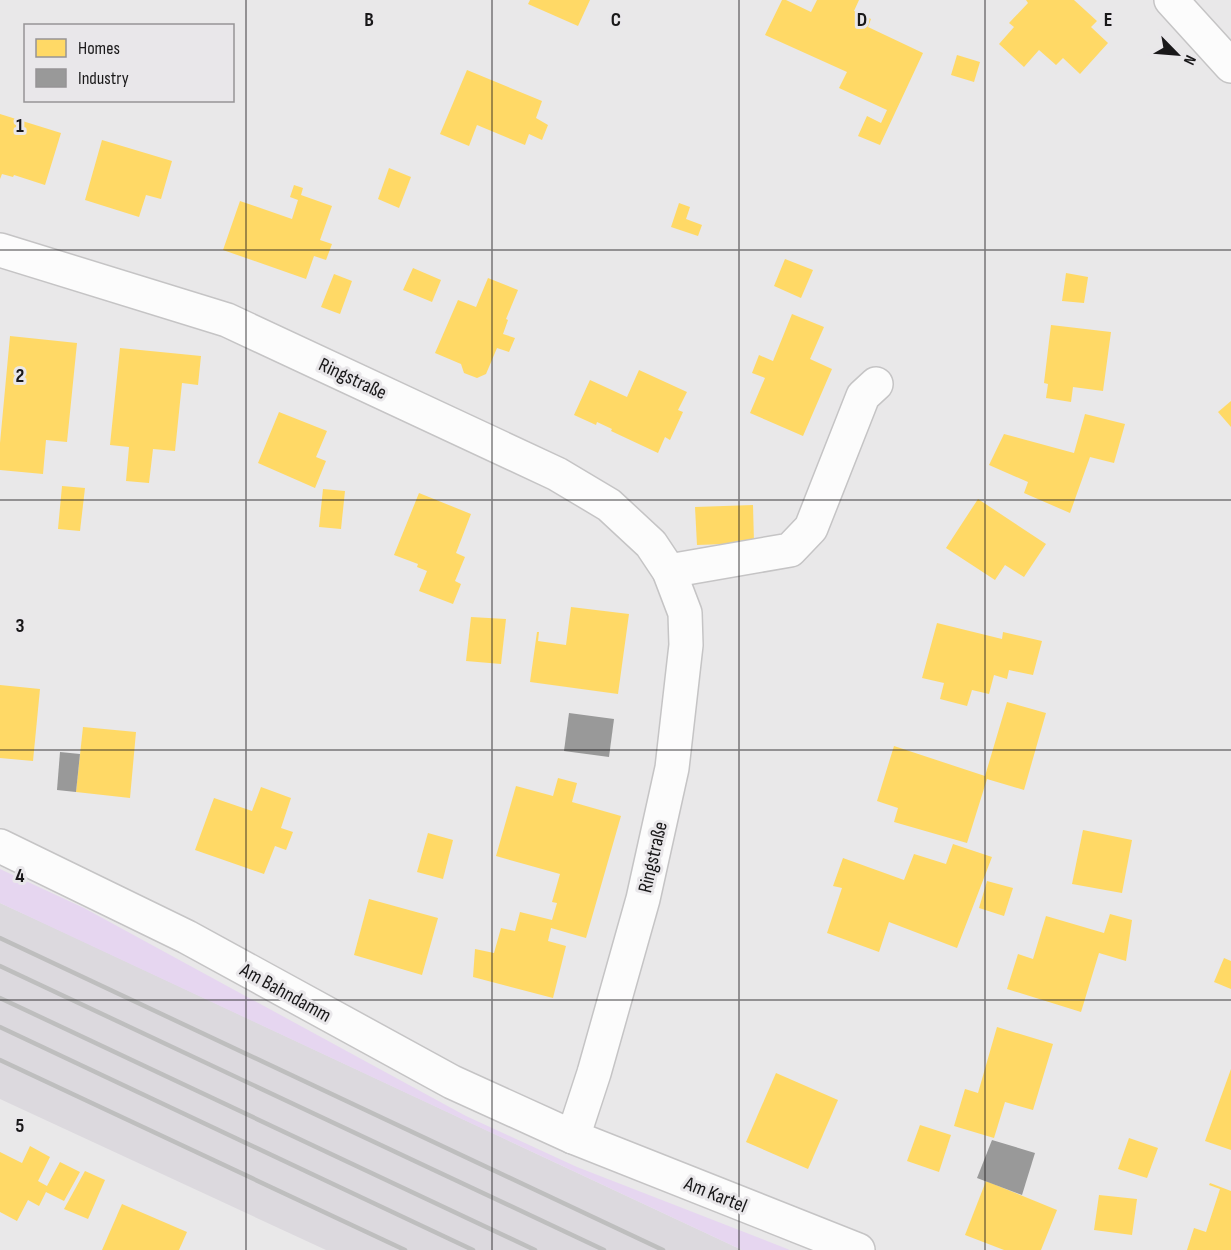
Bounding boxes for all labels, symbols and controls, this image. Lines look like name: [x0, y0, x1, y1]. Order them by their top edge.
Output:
text: B: [364, 8, 374, 32]
text: C: [611, 8, 621, 32]
text: D: [857, 8, 867, 32]
text: E: [1104, 8, 1112, 32]
legend: [24, 24, 234, 102]
north arrow: [1147, 24, 1207, 84]
text: Homes: [78, 38, 120, 59]
text: N: [1179, 52, 1200, 68]
text: Industry: [78, 68, 129, 89]
text: 1: [16, 114, 24, 138]
street label: Ringstraße: [315, 353, 390, 405]
text: 2: [16, 364, 24, 388]
text: 3: [16, 614, 25, 638]
street label: Ringstraße: [633, 819, 673, 895]
text: 4: [15, 864, 25, 888]
street label: Am Bahndamm: [235, 958, 335, 1028]
text: 5: [16, 1114, 25, 1138]
street label: Am Kartel: [680, 1171, 750, 1218]

